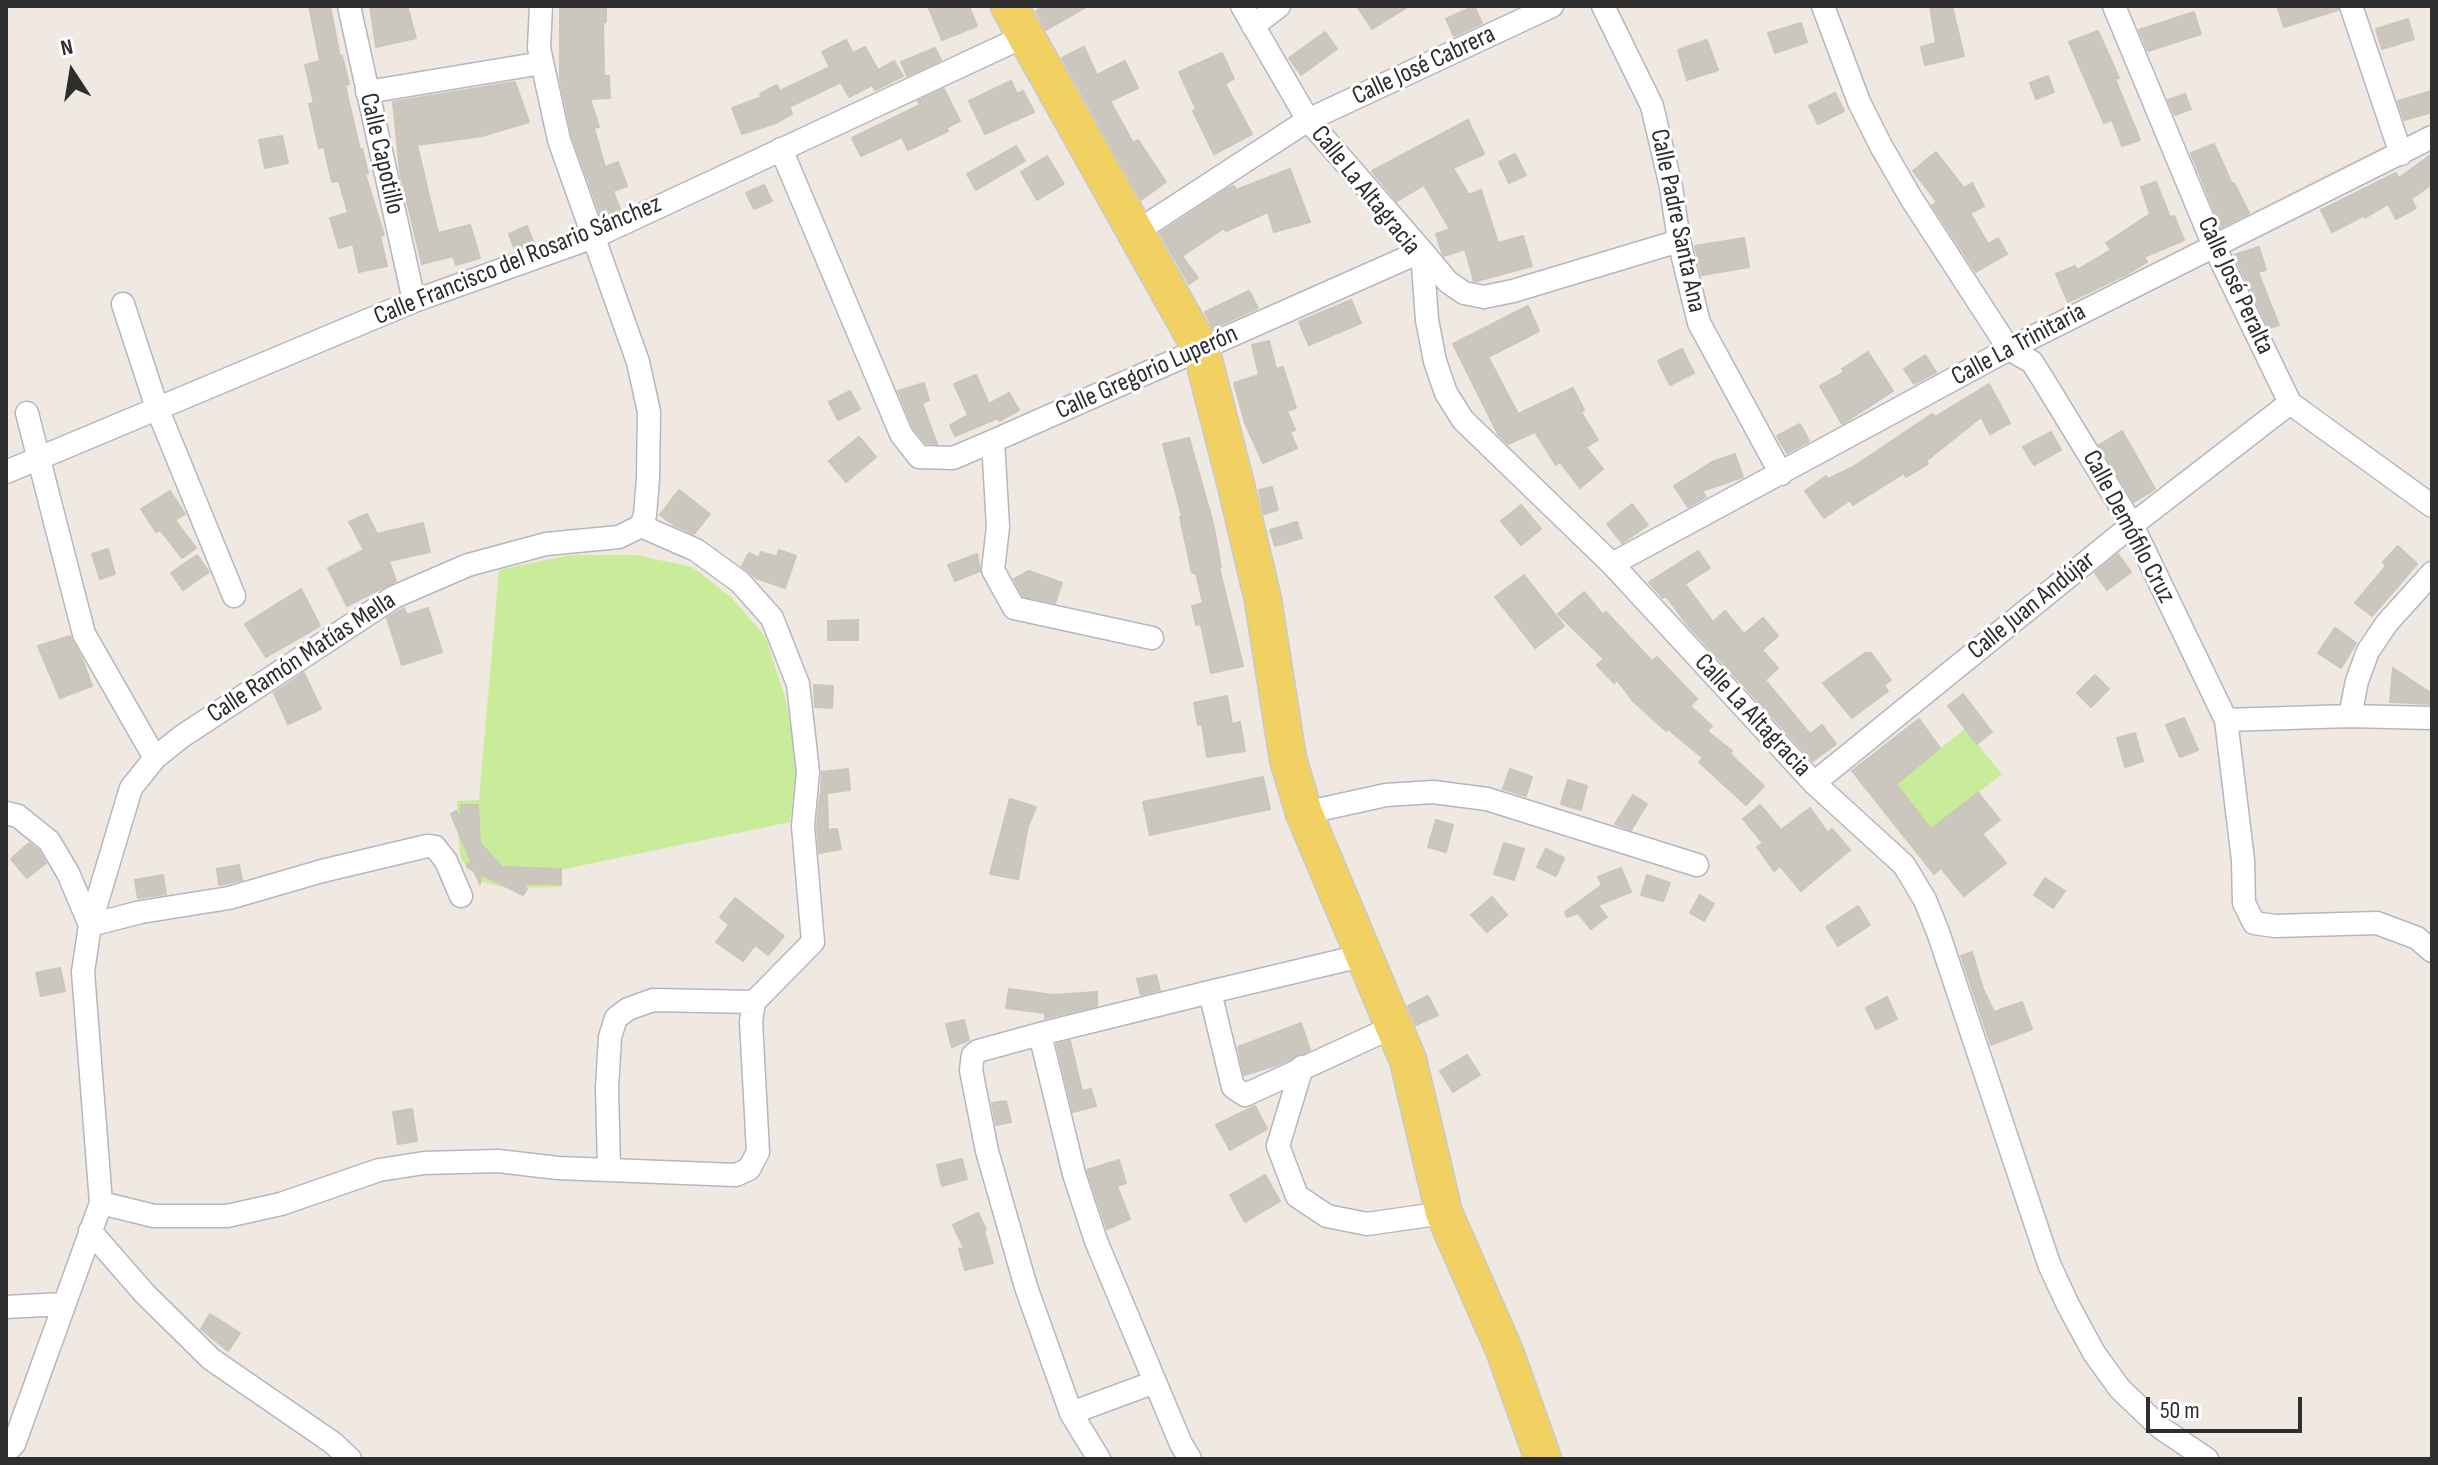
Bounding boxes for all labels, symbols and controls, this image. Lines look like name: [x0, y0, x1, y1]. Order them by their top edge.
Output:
street label: Calle José Cabrera: [1348, 19, 1500, 113]
north arrow: [32, 32, 112, 112]
text: N: [58, 34, 75, 62]
street label: Calle Capotillo: [352, 90, 410, 218]
street label: Calle La Altagracia: [1303, 120, 1427, 262]
street label: Calle Padre Santa Ana: [1642, 126, 1712, 316]
street label: Calle Francisco del Rosario Sánchez: [370, 189, 666, 333]
street label: Calle José Peralta: [2190, 213, 2280, 359]
street label: Calle La Trinitaria: [1947, 297, 2091, 393]
street label: Calle Gregorio Luperón: [1051, 319, 1243, 427]
street label: Calle Demófilo Cruz: [2075, 445, 2181, 609]
street label: Calle Juan Andújar: [1962, 545, 2102, 667]
street label: Calle Ramón Matías Mella: [202, 586, 402, 730]
street label: Calle La Altagracia: [1687, 648, 1817, 784]
scale bar: [2150, 1381, 2306, 1431]
text: 50 m: [2160, 1396, 2200, 1425]

